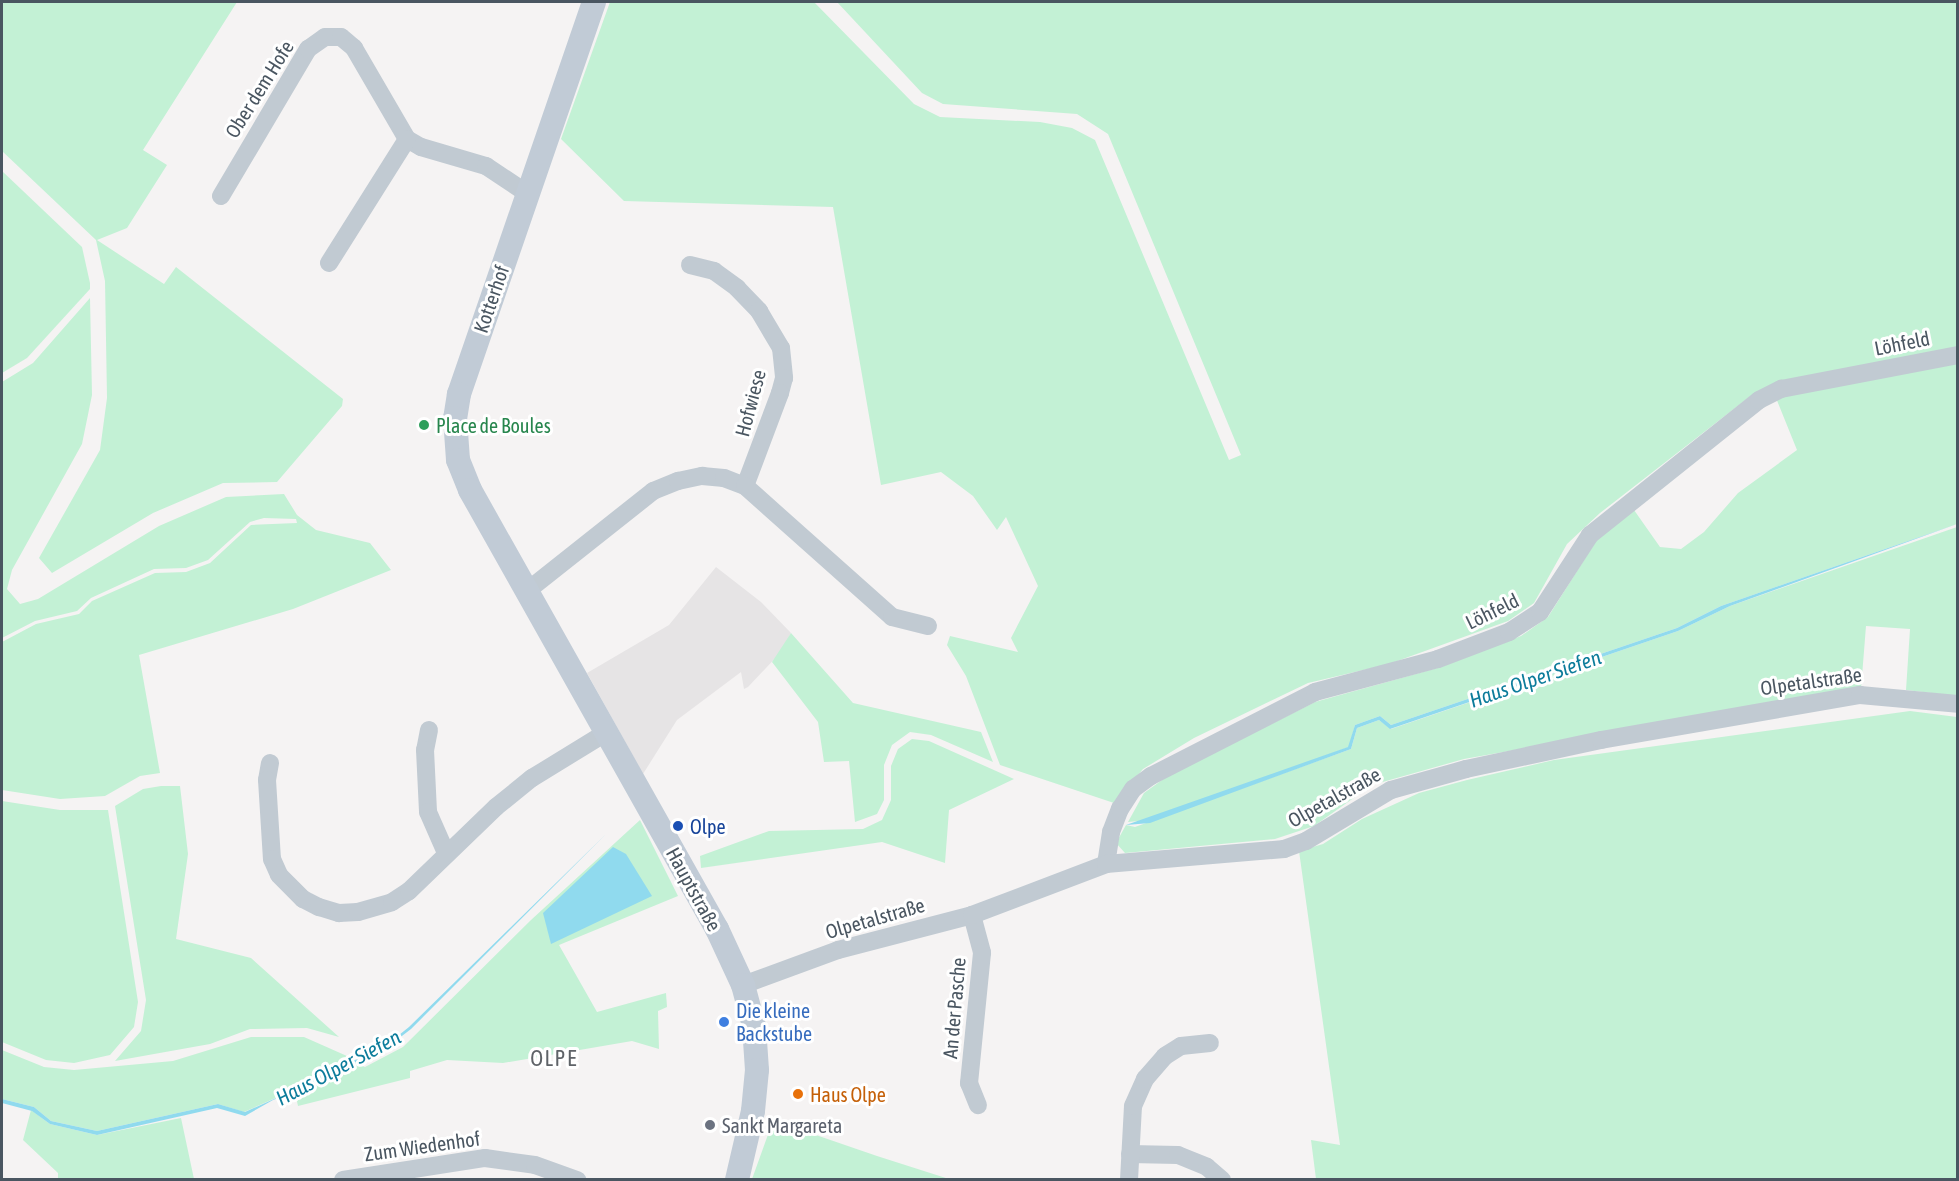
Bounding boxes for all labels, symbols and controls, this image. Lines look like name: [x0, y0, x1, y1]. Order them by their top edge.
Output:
street label: Ober dem Hofe: [220, 36, 298, 142]
street label: Kotterhof: [468, 262, 514, 336]
street label: Löhfeld: [1872, 326, 1932, 360]
street label: Hofwiese: [730, 367, 770, 439]
place label: Place de Boules: [436, 413, 551, 437]
marker: Place de Boules: [417, 418, 431, 432]
street label: Löhfeld: [1462, 588, 1522, 634]
water label: Haus Olper Siefen: [1466, 644, 1604, 712]
street label: Olpetalstraße: [1759, 662, 1863, 700]
street label: Olpetalstraße: [1284, 762, 1384, 832]
place label: Olpe: [690, 814, 726, 838]
marker: Olpe: [671, 819, 685, 833]
street label: Hauptstraße: [661, 843, 727, 935]
street label: Olpetalstraße: [823, 892, 927, 944]
street label: An der Pasche: [938, 956, 970, 1060]
place label: Die kleine Backstube: [736, 999, 812, 1046]
marker: Die kleine Backstube: [717, 1015, 731, 1029]
water label: Haus Olper Siefen: [271, 1024, 405, 1110]
district label: OLPE: [530, 1046, 578, 1072]
place label: Haus Olpe: [810, 1082, 886, 1106]
marker: Haus Olpe: [791, 1087, 805, 1101]
place label: Sankt Margareta: [722, 1113, 842, 1137]
marker: Sankt Margareta: [703, 1118, 717, 1132]
street label: Zum Wiedenhof: [363, 1126, 481, 1166]

